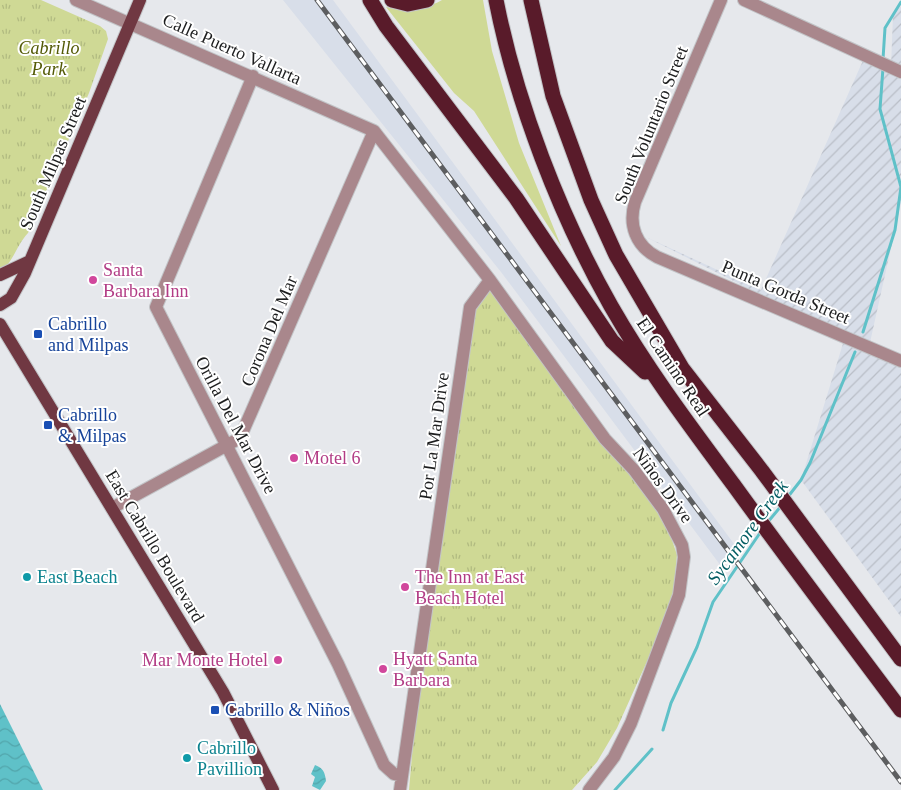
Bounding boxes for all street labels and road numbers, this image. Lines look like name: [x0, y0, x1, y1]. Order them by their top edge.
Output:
street label: Calle Puerto Vallarta: [160, 9, 304, 89]
street label: South Voluntario Street: [610, 43, 692, 207]
street label: South Milpas Street: [16, 93, 90, 233]
street label: Punta Gorda Street: [719, 256, 853, 328]
street label: Corona Del Mar: [237, 273, 301, 389]
street label: El Camino Real: [633, 314, 713, 420]
street label: Orilla Del Mar Drive: [191, 353, 281, 497]
street label: Por La Mar Drive: [415, 371, 453, 501]
street label: Niños Drive: [629, 443, 697, 527]
street label: East Cabrillo Boulevard: [102, 466, 208, 626]

